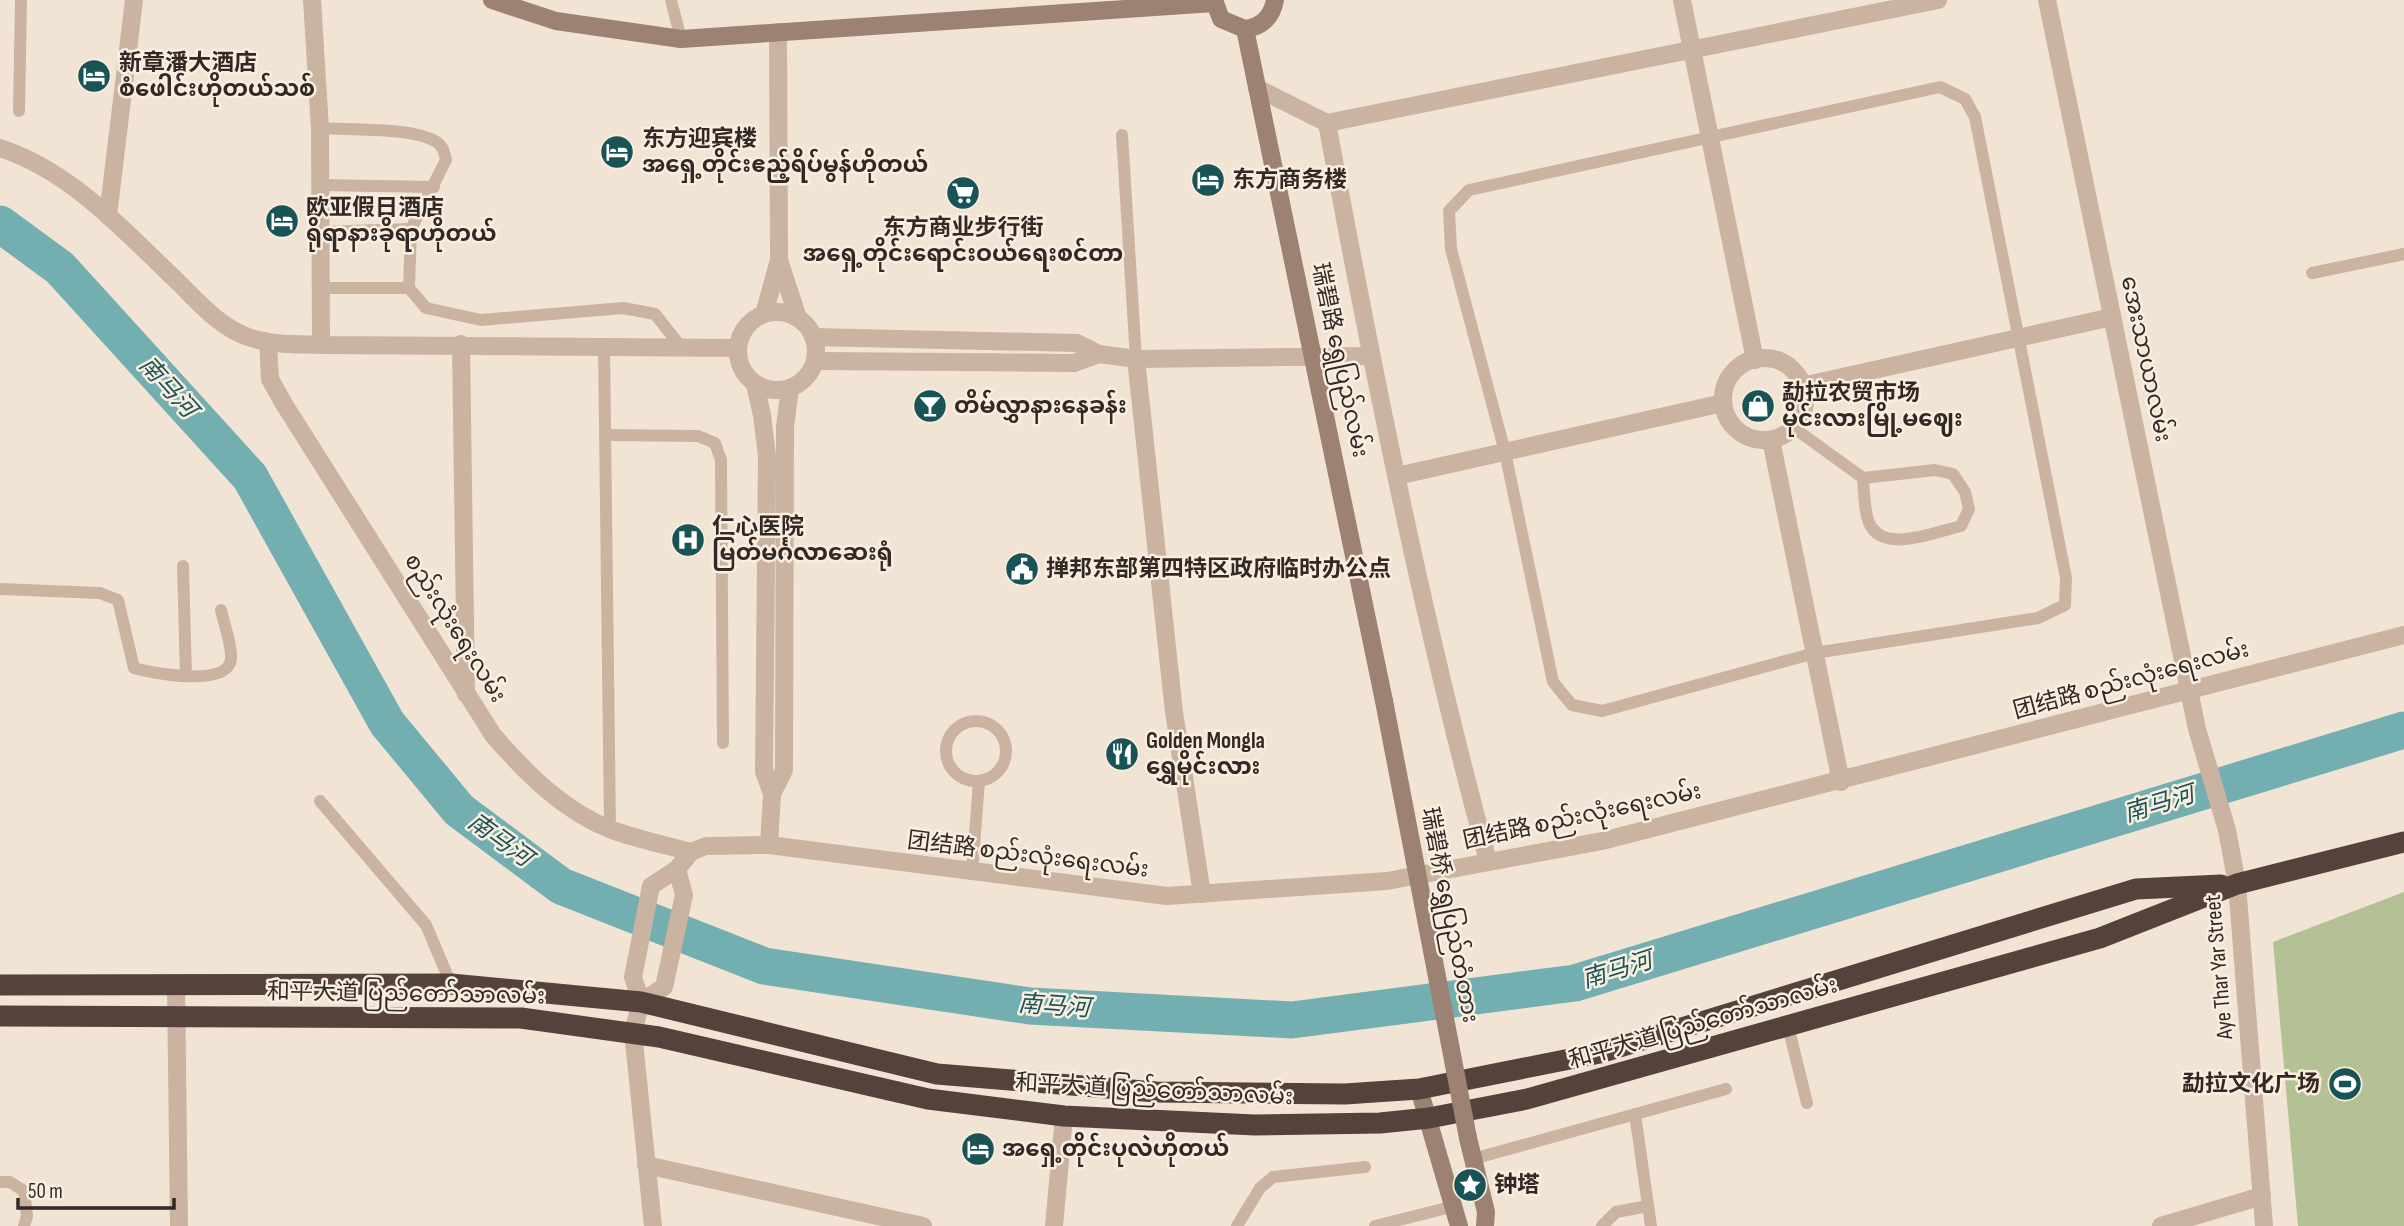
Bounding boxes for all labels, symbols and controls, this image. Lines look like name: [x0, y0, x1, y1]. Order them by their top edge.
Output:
place label: 新章潘大酒店 စံဖေါင်းဟိုတယ်သစ်: [119, 49, 315, 107]
hotel icon: 新章潘大酒店 စံဖေါင်းဟိုတယ်သစ်: [75, 57, 113, 95]
place label: 东方迎宾楼 အရှေ့တိုင်းဧည့်ရိပ်မွန်ဟိုတယ်: [642, 125, 928, 183]
hotel icon: 东方迎宾楼 အရှေ့တိုင်းဧည့်ရိပ်မွန်ဟိုတယ်: [598, 133, 636, 171]
hotel icon: 东方商务楼: [1189, 161, 1227, 199]
place label: 东方商务楼: [1232, 166, 1347, 194]
supermarket icon: 东方商业步行街 အရှေ့တိုင်းရောင်းဝယ်ရေးစင်တာ: [944, 174, 982, 212]
place label: 欧亚假日酒店 ရိုရာနားခိုရာဟိုတယ်: [306, 194, 497, 252]
hotel icon: 欧亚假日酒店 ရိုရာနားခိုရာဟိုတယ်: [263, 202, 301, 240]
place label: 东方商业步行街 အရှေ့တိုင်းရောင်းဝယ်ရေးစင်တာ: [803, 214, 1123, 272]
street label: 瑞碧路 ရွှေပြည်လမ်း: [1302, 259, 1377, 461]
street label: အေးသာယာလမ်း: [2115, 273, 2180, 445]
water label: 南马河: [133, 351, 206, 426]
place label: 勐拉农贸市场 မိုင်းလားမြို့မဈေး: [1782, 379, 1963, 437]
bar icon: တိမ်လွှာနားနေခန်း: [911, 387, 949, 425]
shop icon: 勐拉农贸市场 မိုင်းလားမြို့မဈေး: [1739, 387, 1777, 425]
place label: တိမ်လွှာနားနေခန်း: [954, 389, 1127, 424]
place label: 仁心医院 မြတ်မင်္ဂလာဆေးရုံ: [712, 513, 893, 571]
hospital icon: 仁心医院 မြတ်မင်္ဂလာဆေးရုံ: [669, 521, 707, 559]
street label: စည်းလုံးရေးလမ်း: [395, 547, 515, 710]
public building icon: 掸邦东部第四特区政府临时办公点: [1003, 550, 1041, 588]
place label: 掸邦东部第四特区政府临时办公点: [1046, 555, 1391, 583]
street label: 团结路 စည်းလုံးရေးလမ်း: [2009, 632, 2253, 729]
place label: Golden Mongla ရွှေမိုင်းလား: [1146, 727, 1265, 785]
restaurant icon: Golden Mongla ရွှေမိုင်းလား: [1103, 735, 1141, 773]
street label: 团结路 စည်းလုံးရေးလမ်း: [1460, 774, 1705, 859]
water label: 南马河: [2120, 778, 2201, 828]
street label: 瑞碧桥 ရွှေပြည်တံတား: [1411, 804, 1488, 1026]
water label: 南马河: [462, 807, 541, 875]
street label: 团结路 စည်းလုံးရေးလမ်း: [905, 823, 1151, 888]
street label: Aye Thar Yar Street: [2199, 893, 2239, 1042]
water label: 南马河: [1578, 944, 1659, 994]
street label: 和平大道 ပြည်တော်သာလမ်း: [1565, 968, 1842, 1079]
street label: 和平大道 ပြည်တော်သာလမ်း: [267, 975, 545, 1014]
water label: 南马河: [1017, 989, 1095, 1023]
sports icon: 勐拉文化广场: [2326, 1065, 2364, 1103]
street label: 和平大道 ပြည်တော်သာလမ်း: [1014, 1066, 1294, 1115]
place label: 勐拉文化广场: [2182, 1070, 2320, 1098]
hotel icon: အရှေ့တိုင်းပုလဲဟိုတယ်: [959, 1130, 997, 1168]
place label: အရှေ့တိုင်းပုလဲဟိုတယ်: [1002, 1132, 1229, 1167]
scale bar: [18, 1166, 173, 1210]
place icon: 钟塔: [1451, 1166, 1489, 1204]
place label: 钟塔: [1494, 1171, 1540, 1199]
text: 50 m: [28, 1179, 63, 1204]

